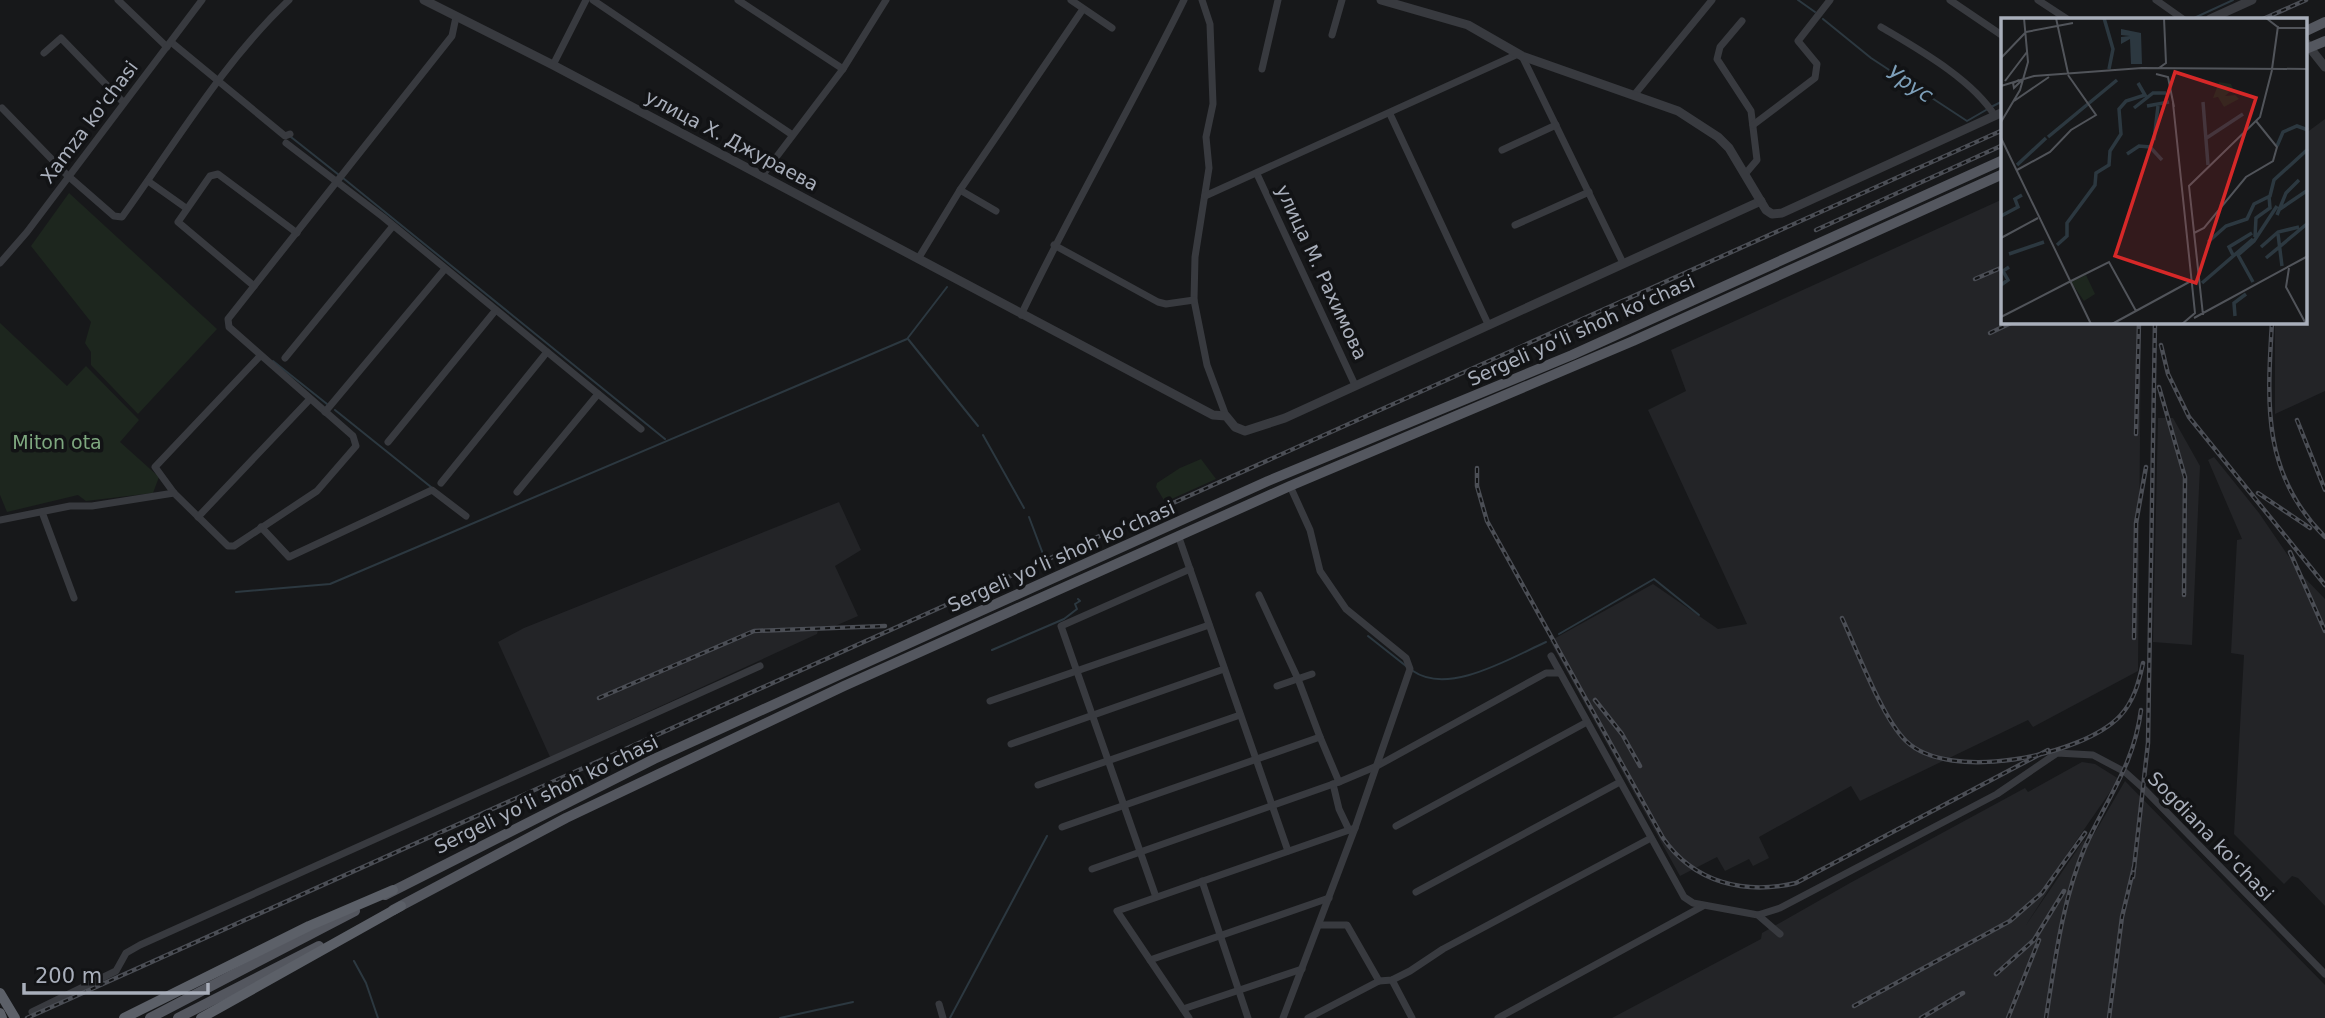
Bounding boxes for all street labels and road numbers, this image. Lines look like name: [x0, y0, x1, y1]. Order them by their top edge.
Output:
street label: Xamza ko'chasi: [36, 57, 142, 187]
street label: улица Х. Джураева: [642, 85, 822, 195]
street label: улица М. Рахимова: [1272, 181, 1372, 363]
street label: Sergeli yo‘li shoh ko‘chasi: [1464, 270, 1698, 390]
street label: Sergeli yo‘li shoh ko‘chasi: [944, 496, 1178, 616]
street label: Sergeli yo‘li shoh ko‘chasi: [431, 730, 661, 858]
street label: Sogdiana ko'chasi: [2144, 767, 2278, 905]

